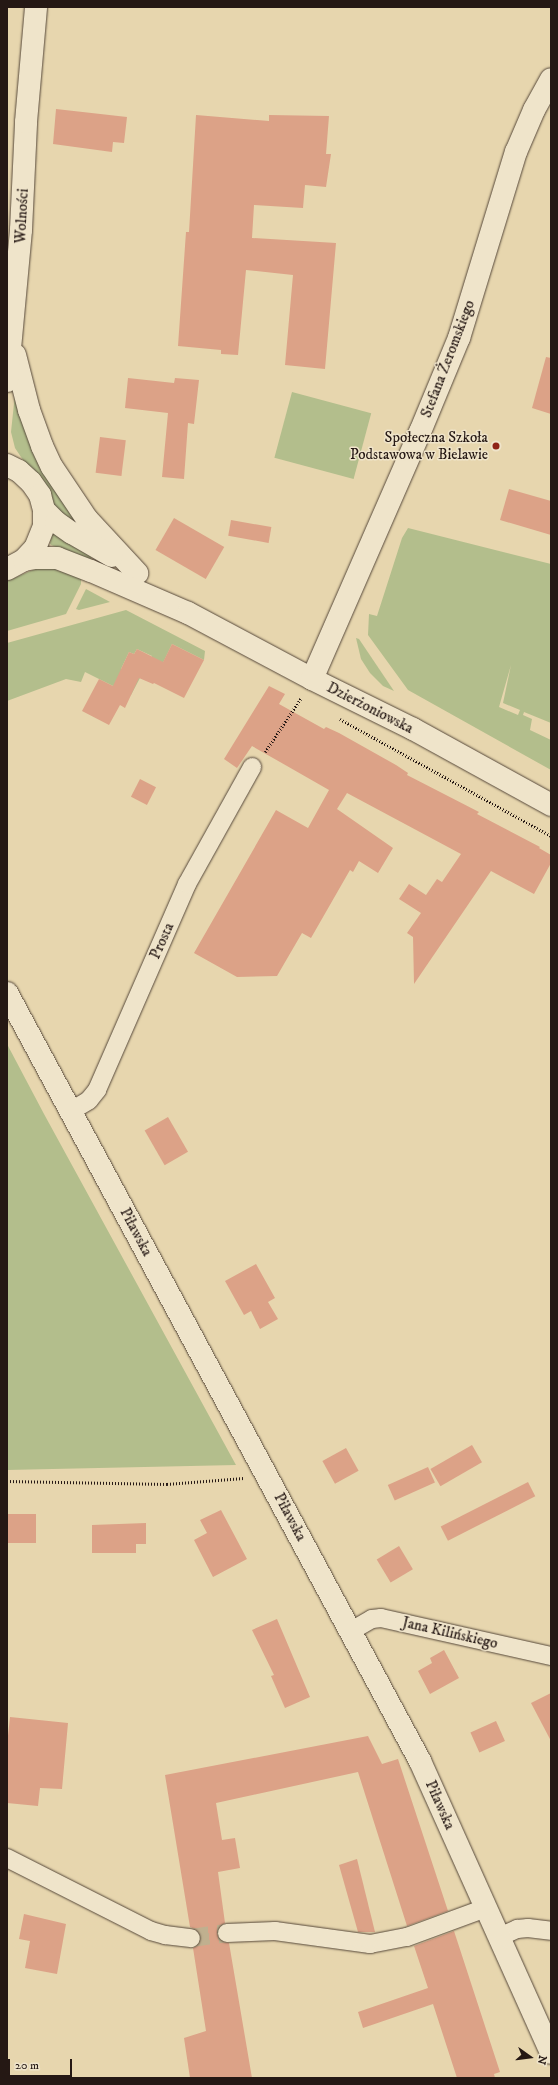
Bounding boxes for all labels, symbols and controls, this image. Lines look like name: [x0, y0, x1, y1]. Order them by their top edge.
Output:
street label: Wolności: [12, 188, 32, 244]
street label: Stefana Żeromskiego: [417, 298, 479, 420]
place label: Społeczna Szkoła Podstawowa w Bielawie: [350, 428, 488, 463]
marker: Społeczna Szkoła Podstawowa w Bielawie: [491, 441, 501, 451]
street label: Dzierżoniowska: [324, 679, 416, 737]
street label: Prosta: [146, 920, 178, 962]
street label: Piławska: [116, 1205, 156, 1259]
street label: Piławska: [270, 1490, 310, 1544]
street label: Jana Kilińskiego: [401, 1613, 499, 1653]
street label: Piławska: [421, 1778, 459, 1832]
north arrow: [510, 2037, 550, 2077]
scale bar: [10, 2051, 74, 2077]
text: N: [534, 2054, 550, 2066]
text: 20 m: [15, 2058, 39, 2073]

